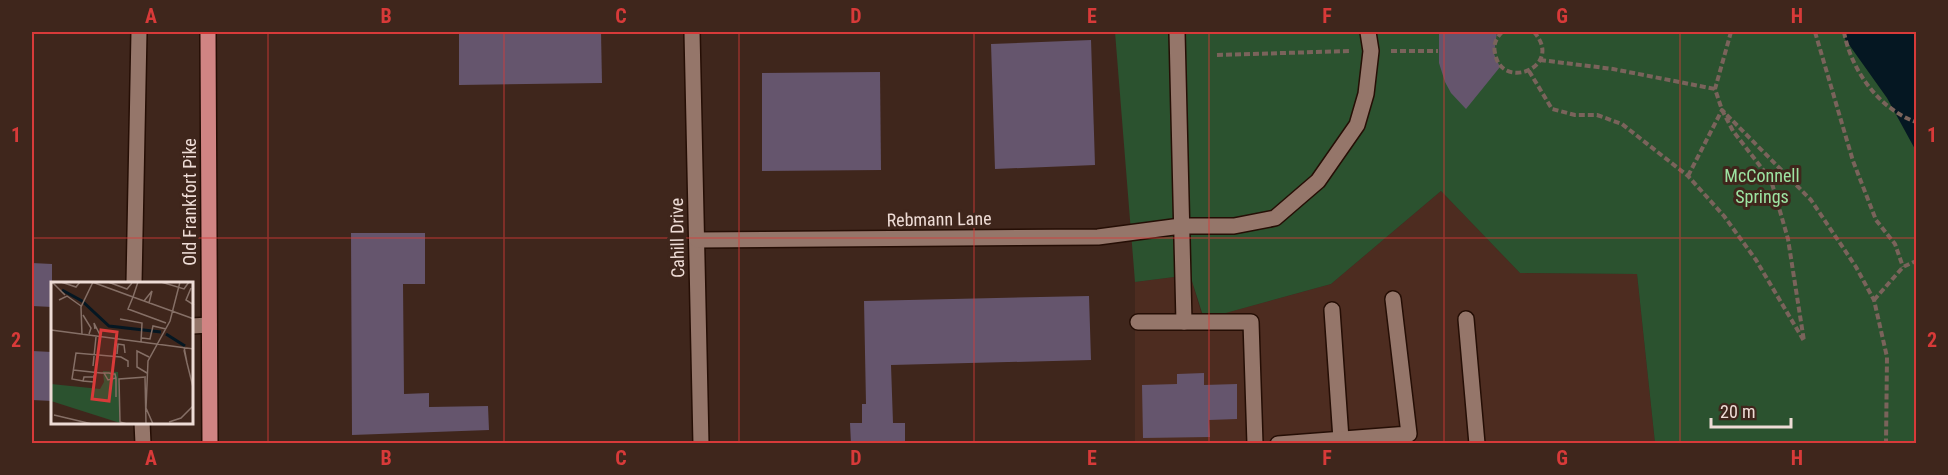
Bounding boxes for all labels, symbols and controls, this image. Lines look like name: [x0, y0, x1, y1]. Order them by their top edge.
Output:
text: A: [145, 4, 157, 28]
text: B: [380, 4, 392, 28]
text: C: [615, 4, 627, 28]
text: D: [850, 4, 862, 28]
text: E: [1087, 4, 1097, 28]
text: F: [1322, 4, 1332, 28]
text: G: [1556, 4, 1568, 28]
text: H: [1791, 4, 1803, 28]
text: 1: [11, 123, 21, 147]
text: 1: [1927, 123, 1937, 147]
street label: Old Frankfort Pike: [179, 138, 200, 266]
park label: McConnell Springs: [1724, 165, 1800, 207]
street label: Cahill Drive: [666, 198, 688, 278]
street label: Rebmann Lane: [886, 208, 992, 230]
inset map: [51, 282, 194, 424]
text: 2: [11, 328, 21, 352]
text: 2: [1927, 328, 1937, 352]
scale bar: [1711, 391, 1790, 429]
text: 20 m: [1720, 401, 1755, 422]
text: A: [145, 446, 157, 470]
text: B: [380, 446, 392, 470]
text: C: [615, 446, 627, 470]
text: D: [850, 446, 862, 470]
text: E: [1087, 446, 1097, 470]
text: F: [1322, 446, 1332, 470]
text: G: [1556, 446, 1568, 470]
text: H: [1791, 446, 1803, 470]

